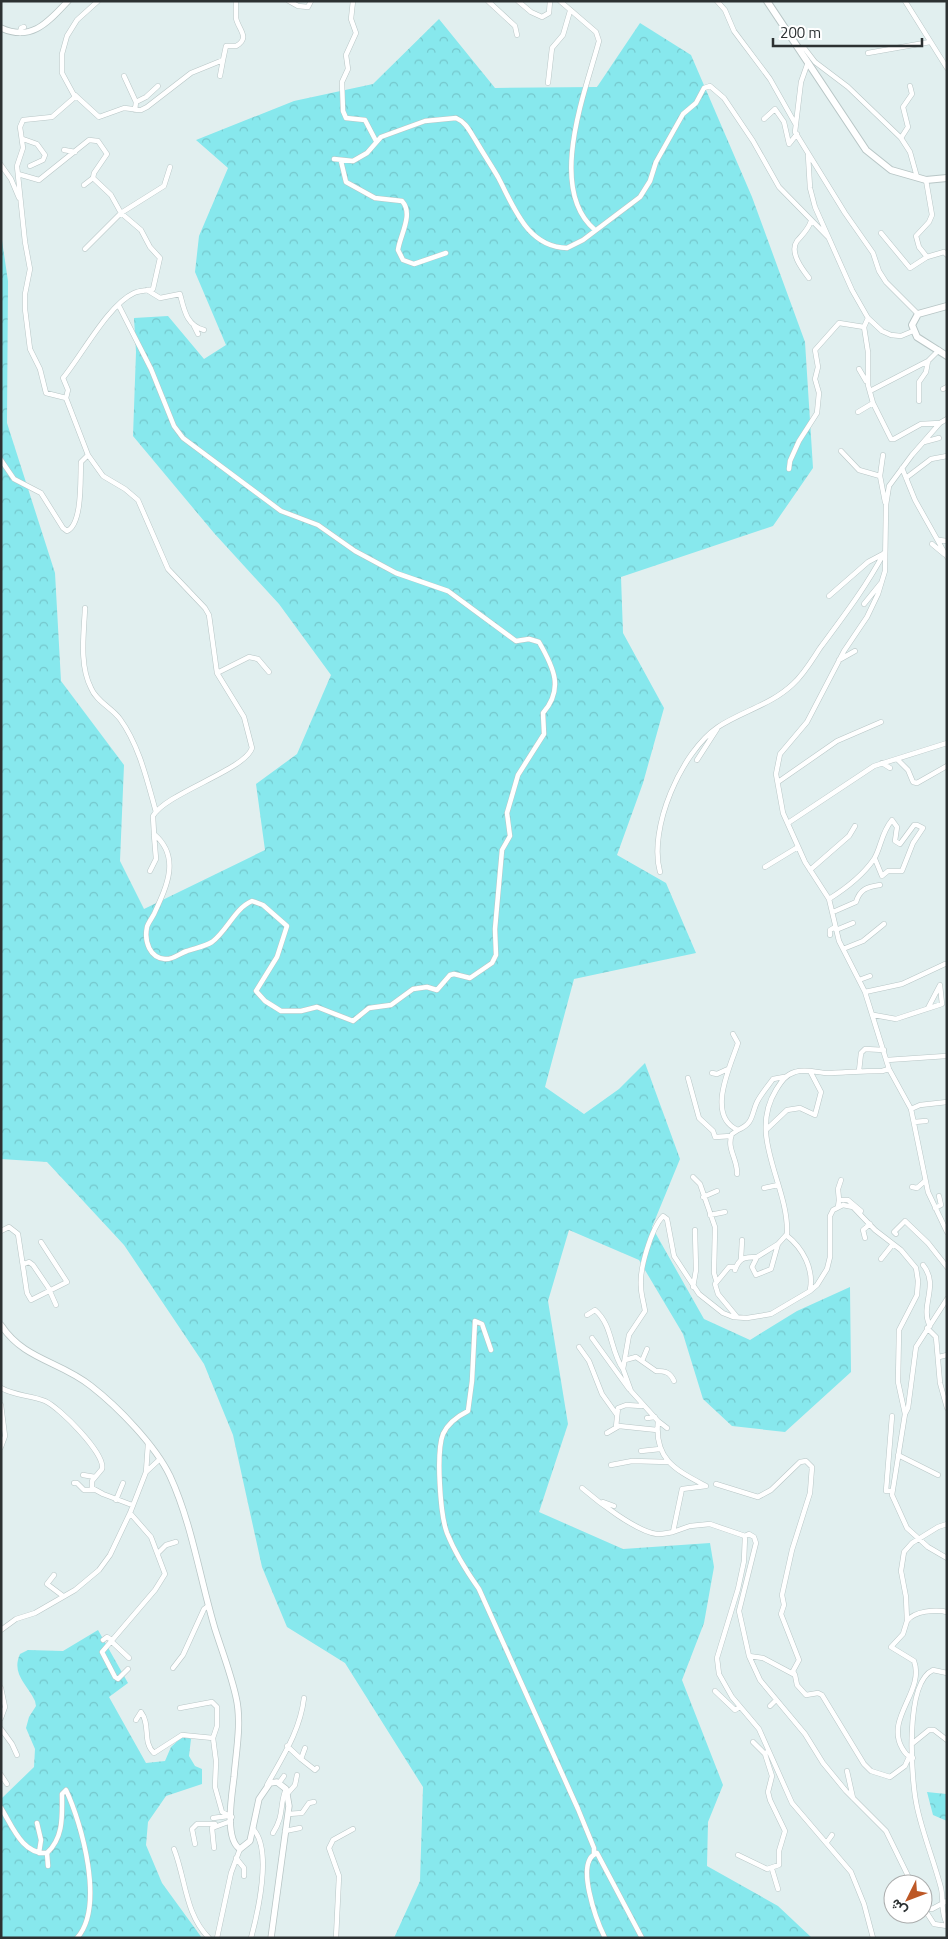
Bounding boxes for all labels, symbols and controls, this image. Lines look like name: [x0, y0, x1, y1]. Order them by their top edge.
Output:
scale bar: [773, 15, 922, 47]
text: 200 m: [780, 21, 821, 44]
north arrow: [883, 1874, 933, 1924]
text: ش: [884, 1895, 911, 1921]

